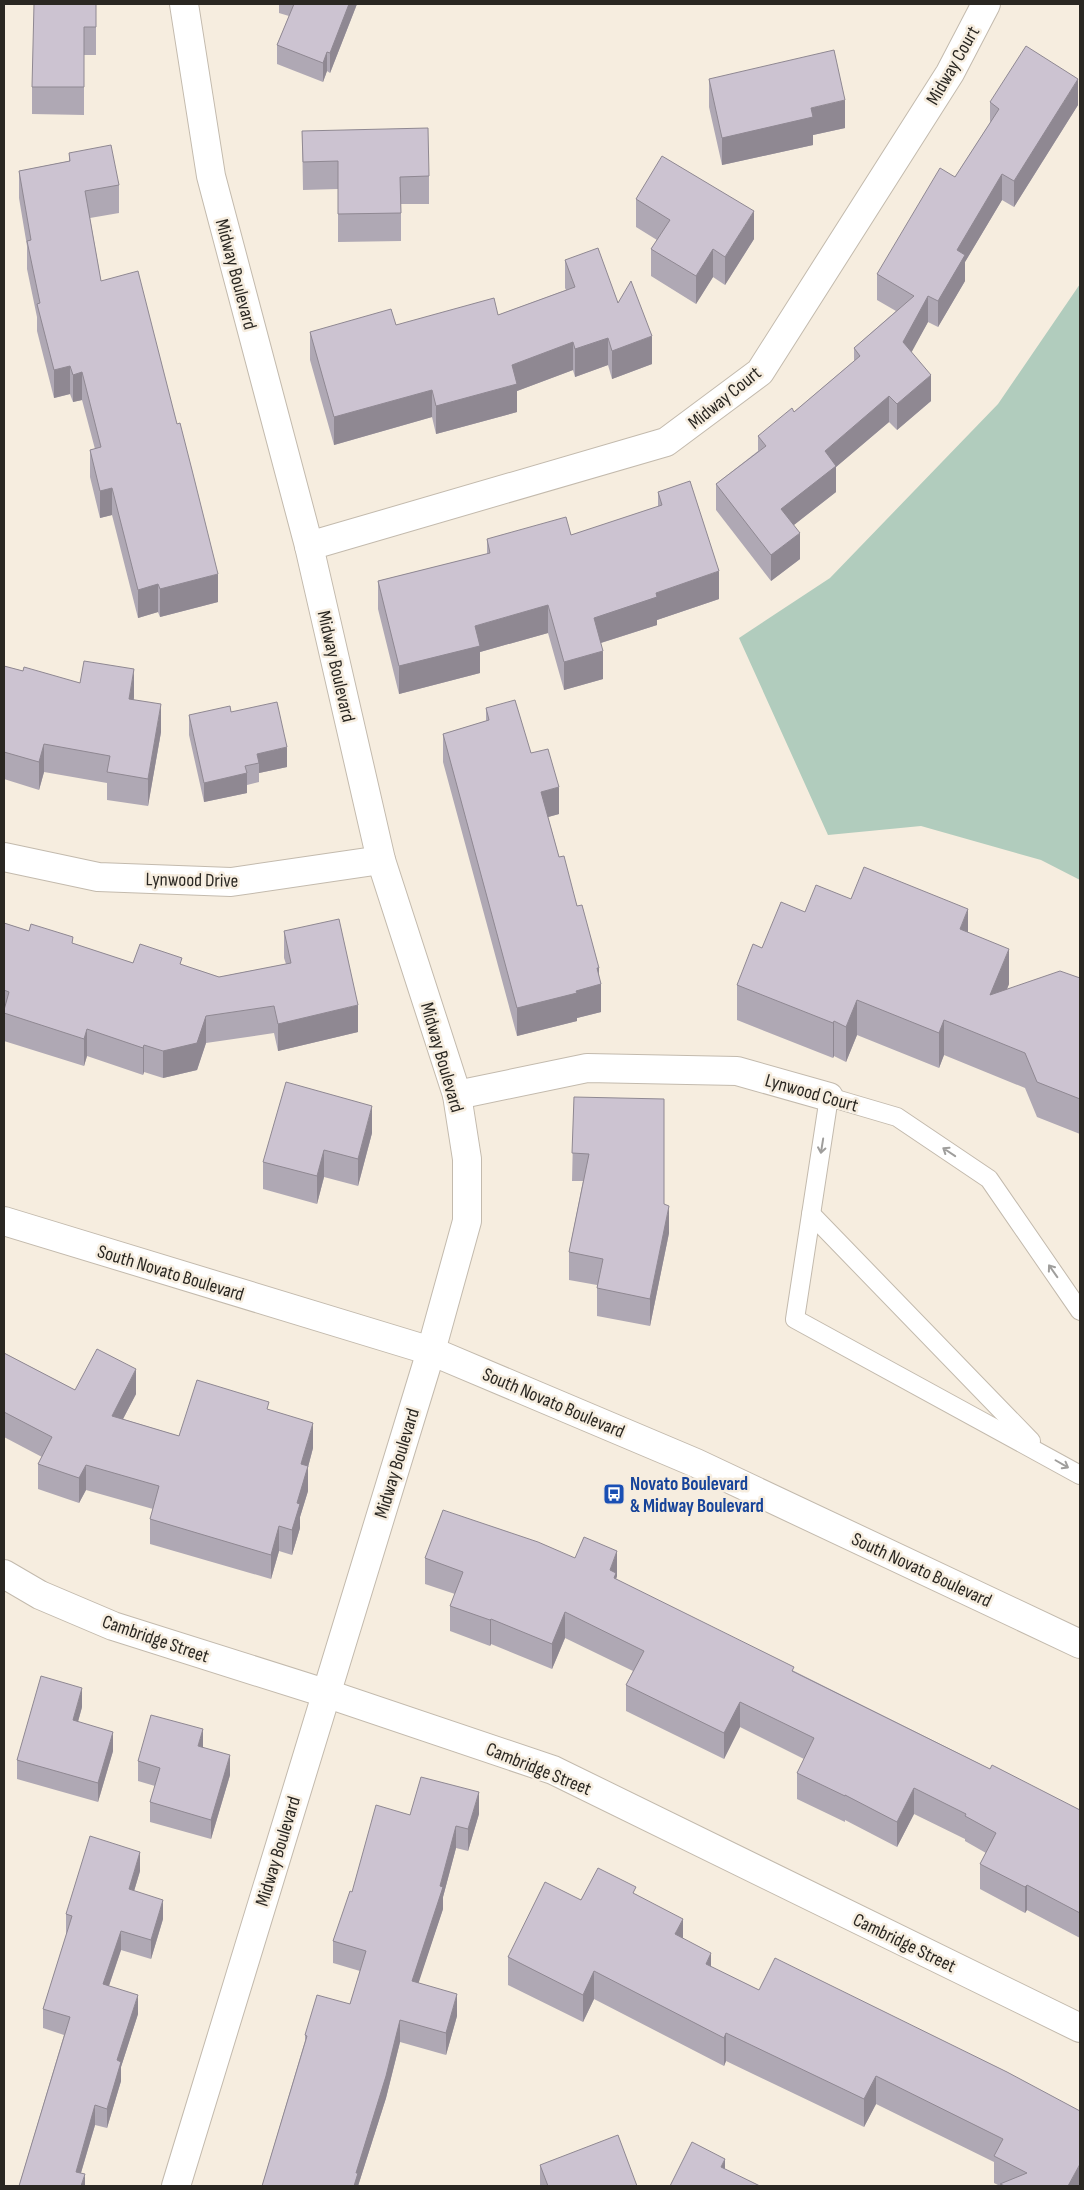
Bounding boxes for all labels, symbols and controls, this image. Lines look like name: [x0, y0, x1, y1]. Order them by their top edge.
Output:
street label: Midway Court: [922, 22, 985, 109]
street label: Midway Boulevard: [210, 217, 261, 332]
street label: Midway Court: [684, 362, 766, 434]
street label: Midway Boulevard: [312, 608, 360, 724]
street label: Lynwood Drive: [146, 868, 238, 893]
street label: Midway Boulevard: [415, 1000, 468, 1115]
street label: Lynwood Court: [762, 1069, 861, 1118]
one-way arrow: [816, 1137, 826, 1153]
one-way arrow: [942, 1147, 956, 1157]
street label: South Novato Boulevard: [94, 1240, 247, 1307]
one-way arrow: [1048, 1264, 1058, 1278]
street label: South Novato Boulevard: [479, 1363, 628, 1444]
street label: Midway Boulevard: [370, 1406, 425, 1521]
one-way arrow: [1054, 1460, 1068, 1470]
place label: Novato Boulevard & Midway Boulevard: [630, 1473, 764, 1518]
bus stop icon: Novato Boulevard & Midway Boulevard: [602, 1482, 626, 1506]
street label: South Novato Boulevard: [848, 1528, 995, 1613]
street label: Cambridge Street: [99, 1610, 212, 1668]
street label: Cambridge Street: [482, 1738, 595, 1801]
street label: Midway Boulevard: [251, 1794, 306, 1909]
street label: Cambridge Street: [849, 1909, 960, 1978]

